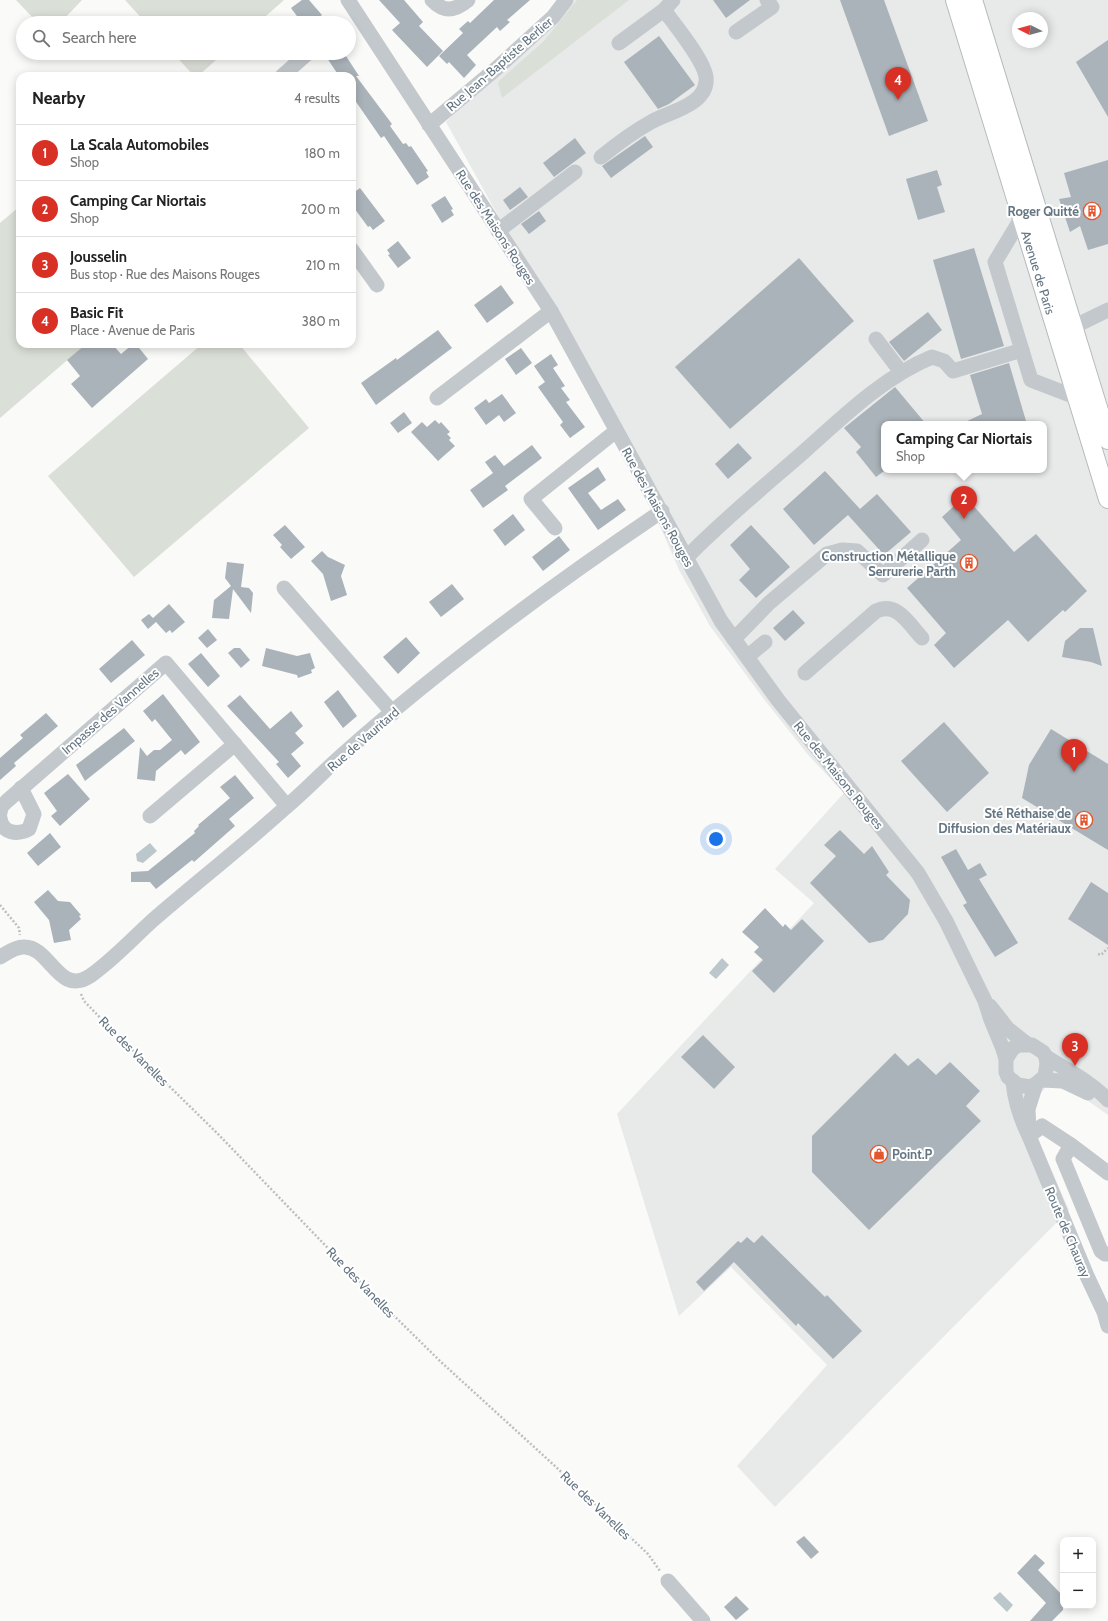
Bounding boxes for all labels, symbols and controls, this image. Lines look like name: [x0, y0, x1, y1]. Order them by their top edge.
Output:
north arrow: [1012, 12, 1048, 48]
street label: Rue Jean-Baptiste Berlier: [443, 13, 556, 115]
search box: [16, 16, 356, 60]
icon: search: [30, 27, 52, 49]
text: Search here: [62, 29, 137, 47]
pin: 4: [885, 67, 911, 100]
text: Nearby: [32, 88, 85, 108]
text: 4 results: [294, 90, 340, 106]
text: La Scala Automobiles: [70, 136, 209, 154]
text: 1: [43, 145, 47, 161]
text: 180 m: [304, 145, 340, 161]
text: Shop: [70, 154, 99, 170]
street label: Rue des Maisons Rouges: [453, 166, 540, 288]
text: Camping Car Niortais: [70, 192, 206, 210]
text: 2: [42, 201, 48, 217]
text: 200 m: [301, 201, 340, 217]
building icon: Roger Quitté: [1082, 201, 1102, 221]
place label: Roger Quitté: [1008, 203, 1079, 219]
text: Shop: [70, 210, 99, 226]
street label: Avenue de Paris: [1018, 229, 1059, 317]
text: Jousselin: [70, 248, 127, 266]
text: 3: [41, 257, 49, 273]
text: 210 m: [306, 257, 340, 273]
text: Bus stop · Rue des Maisons Rouges: [70, 266, 260, 282]
text: Basic Fit: [70, 304, 124, 322]
text: 4: [41, 313, 49, 329]
text: 380 m: [302, 313, 340, 329]
text: Place · Avenue de Paris: [70, 322, 195, 338]
popup: [881, 421, 1047, 473]
text: Camping Car Niortais: [896, 430, 1032, 448]
street label: Rue des Maisons Rouges: [619, 445, 698, 570]
text: Shop: [896, 448, 925, 464]
pin: 2: [951, 486, 977, 519]
place label: Construction Métallique Serrurerie Parth: [822, 548, 956, 579]
building icon: Construction Métallique Serrurerie Parth: [959, 553, 979, 573]
street label: Impasse des Vannelles: [58, 664, 162, 758]
street label: Rue de Vauritard: [324, 703, 402, 775]
street label: Rue des Maisons Rouges: [791, 718, 888, 833]
pin: 1: [1061, 739, 1087, 772]
place label: Sté Réthaise de Diffusion des Matériaux: [938, 805, 1072, 836]
building icon: Sté Réthaise de Diffusion des Matériaux: [1074, 810, 1094, 830]
your location: [706, 829, 726, 849]
street label: Rue des Vanelles: [96, 1013, 173, 1090]
pin: 3: [1062, 1033, 1088, 1066]
shop icon: Point.P: [869, 1144, 889, 1164]
place label: Point.P: [892, 1146, 933, 1162]
street label: Route de Chauray: [1042, 1184, 1094, 1280]
street label: Rue des Vanelles: [323, 1243, 399, 1321]
street label: Rue des Vanelles: [557, 1467, 635, 1543]
map controls: [1060, 1537, 1096, 1609]
button: +: [1060, 1537, 1096, 1573]
button: −: [1060, 1573, 1096, 1609]

